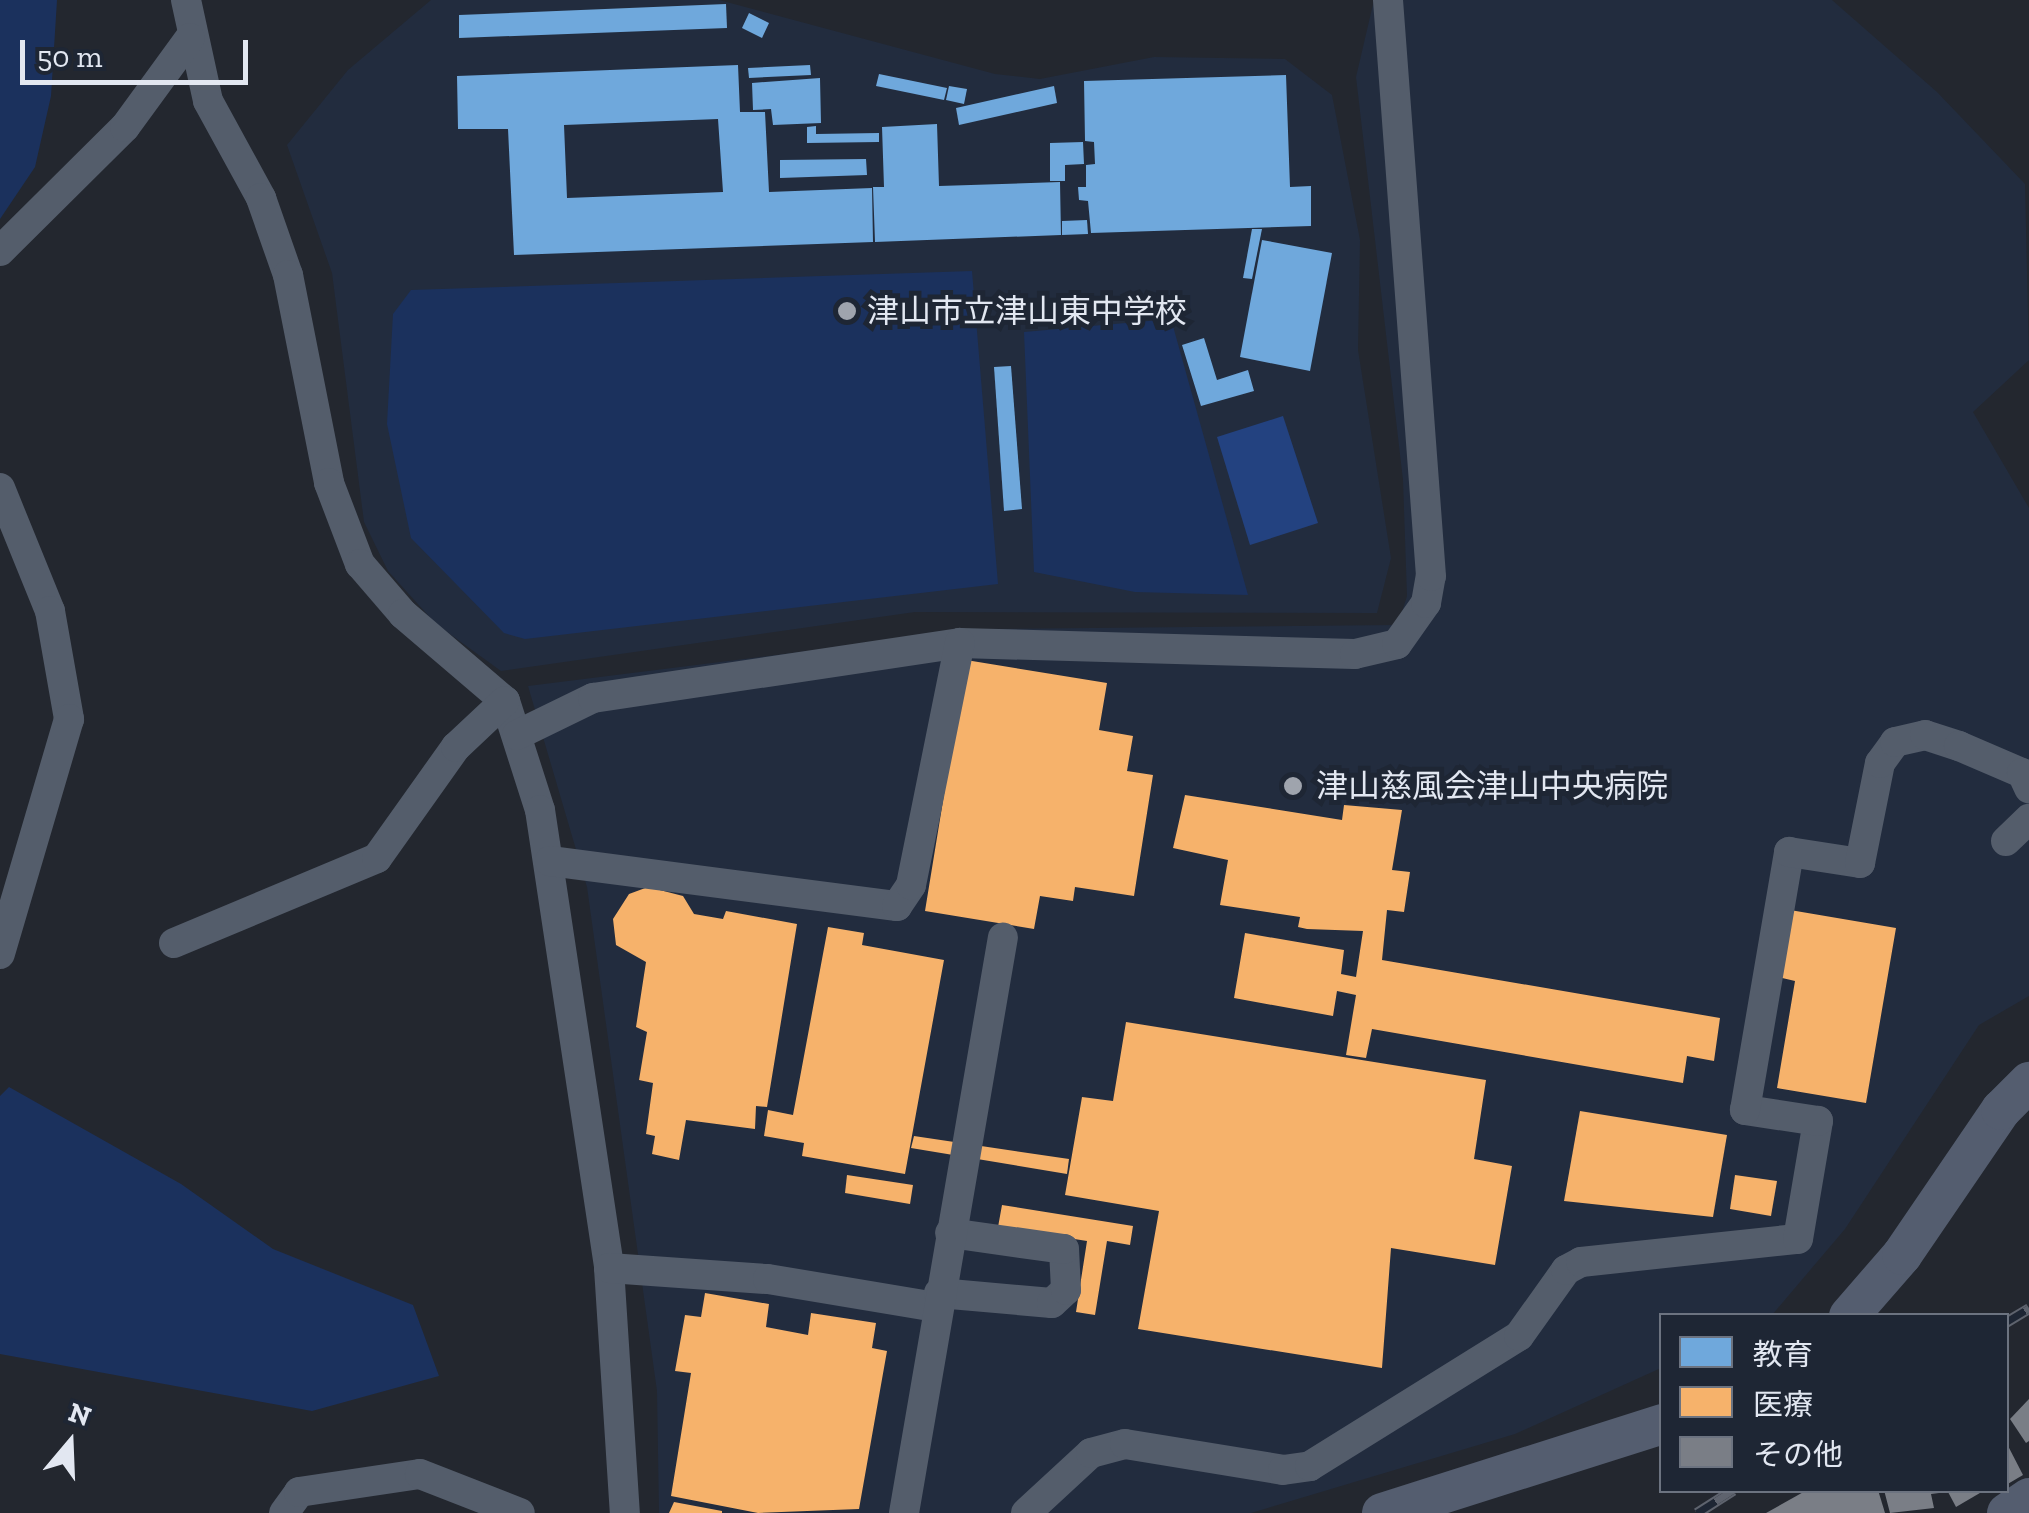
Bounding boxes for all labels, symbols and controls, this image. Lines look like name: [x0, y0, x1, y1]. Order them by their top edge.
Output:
scale bar: [25, 20, 252, 82]
text: 50 m: [37, 39, 102, 75]
place label: 津山市立津山東中学校: [867, 292, 1187, 330]
marker: 津山市立津山東中学校: [836, 300, 858, 322]
place label: 津山慈風会津山中央病院: [1316, 767, 1668, 805]
marker: 津山慈風会津山中央病院: [1280, 773, 1306, 799]
legend: [1659, 1313, 2009, 1493]
text: 教育: [1753, 1337, 1813, 1373]
text: 医療: [1753, 1387, 1813, 1423]
north arrow: [20, 1393, 120, 1493]
text: N: [64, 1395, 95, 1433]
text: その他: [1753, 1437, 1843, 1473]

